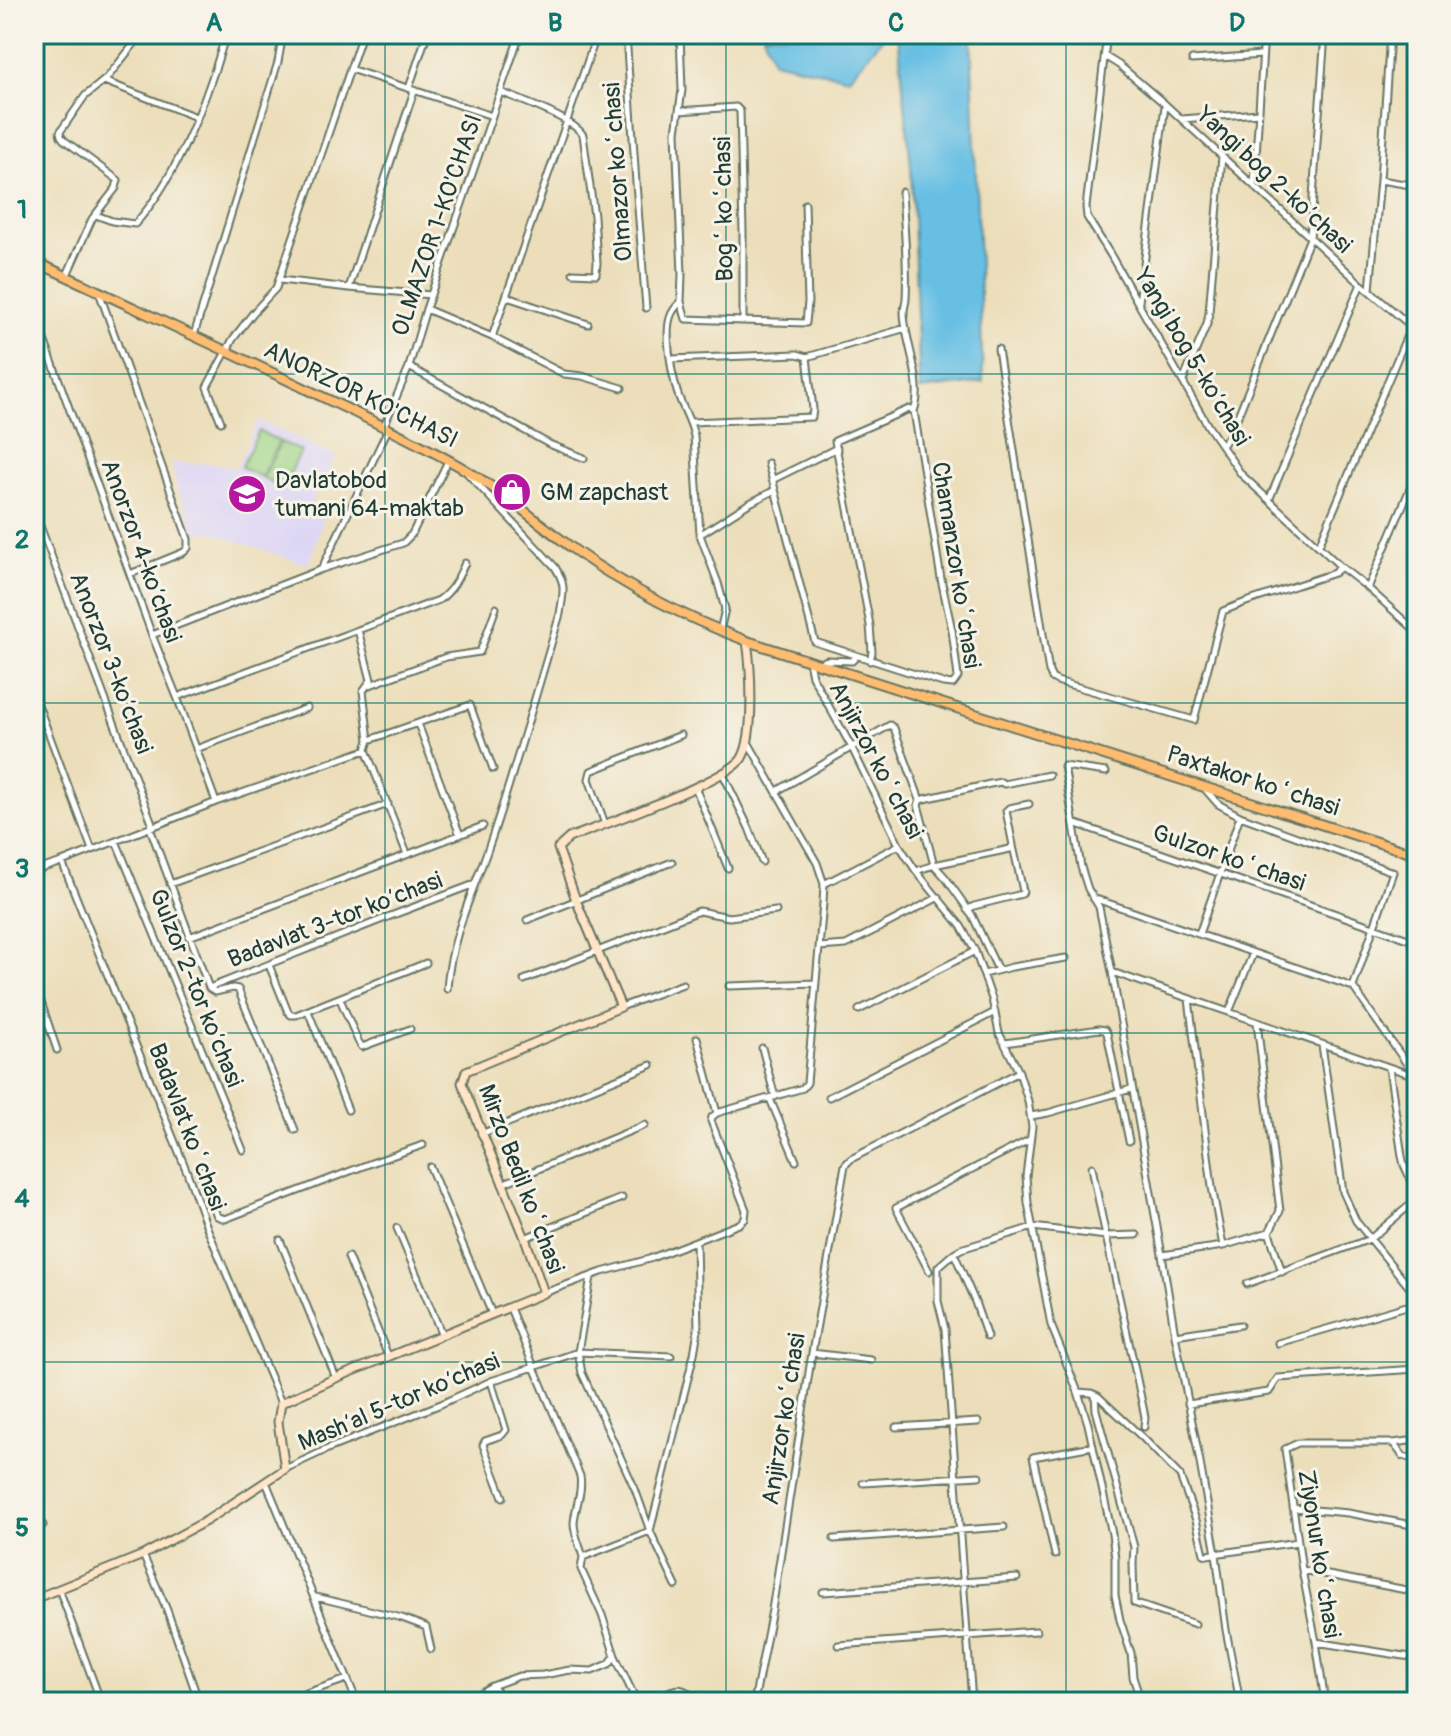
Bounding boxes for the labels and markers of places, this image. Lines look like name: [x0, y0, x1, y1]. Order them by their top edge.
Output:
place label: Davlatobod tumani 64-maktab: [274, 466, 464, 523]
shop icon: GM zapchast: [491, 471, 533, 513]
school or university icon: Davlatobod tumani 64-maktab: [226, 473, 268, 515]
place label: GM zapchast: [540, 478, 669, 507]

